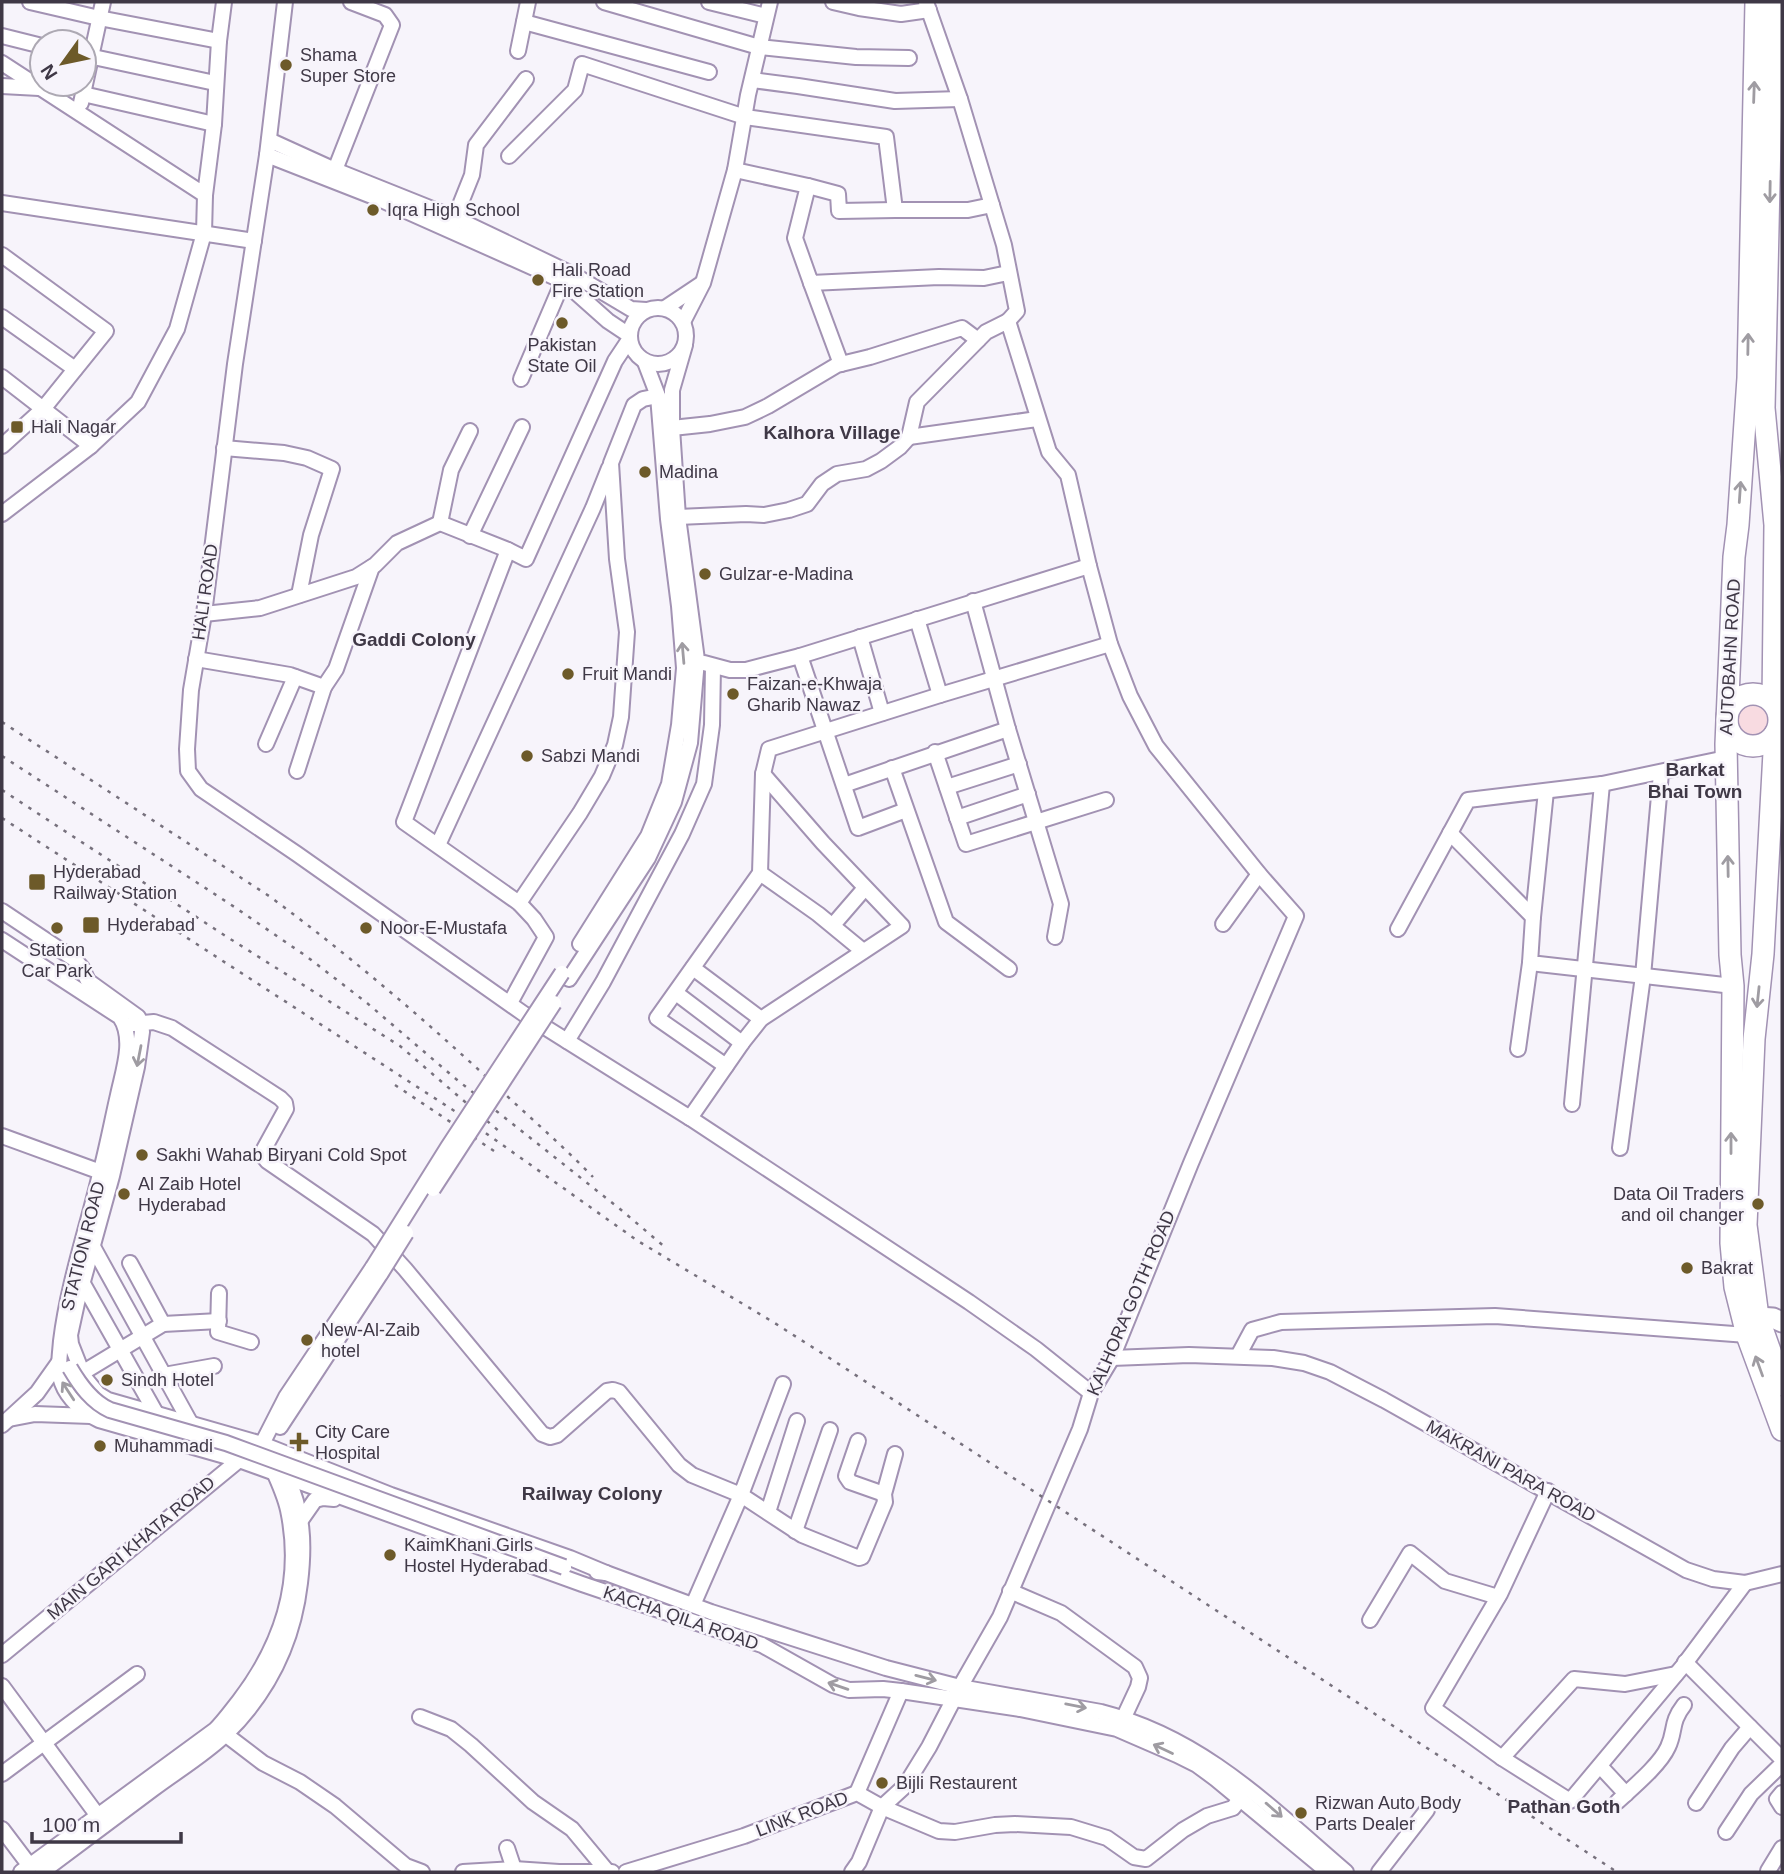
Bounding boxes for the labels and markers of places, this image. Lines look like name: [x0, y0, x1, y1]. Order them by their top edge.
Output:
place label: Shama Super Store: [300, 45, 396, 86]
marker: Shama Super Store: [278, 57, 294, 73]
place label: Iqra High School: [387, 200, 520, 220]
marker: Iqra High School: [365, 202, 381, 218]
place label: Hali Road Fire Station: [552, 260, 644, 301]
marker: Hali Road Fire Station: [530, 272, 546, 288]
marker: Pakistan State Oil: [554, 315, 570, 331]
place label: Pakistan State Oil: [527, 335, 597, 376]
place label: Hali Nagar: [31, 417, 116, 437]
marker: Hali Nagar: [9, 419, 25, 435]
place label: Madina: [659, 462, 719, 482]
marker: Madina: [637, 464, 653, 480]
place label: Gulzar-e-Madina: [719, 564, 854, 584]
marker: Gulzar-e-Madina: [697, 566, 713, 582]
place label: Fruit Mandi: [582, 664, 672, 684]
marker: Fruit Mandi: [560, 666, 576, 682]
place label: Faizan-e-Khwaja Gharib Nawaz: [747, 674, 883, 715]
marker: Faizan-e-Khwaja Gharib Nawaz: [725, 686, 741, 702]
place label: Sabzi Mandi: [541, 746, 640, 766]
marker: Sabzi Mandi: [519, 748, 535, 764]
place label: Hyderabad Railway Station: [53, 862, 177, 903]
marker: Hyderabad Railway Station: [27, 872, 47, 892]
marker: Hyderabad: [81, 915, 101, 935]
place label: Hyderabad: [107, 915, 195, 935]
place label: Noor-E-Mustafa: [380, 918, 508, 938]
marker: Station Car Park: [49, 920, 65, 936]
marker: Noor-E-Mustafa: [358, 920, 374, 936]
place label: Station Car Park: [21, 940, 94, 981]
place label: Sakhi Wahab Biryani Cold Spot: [156, 1145, 406, 1165]
marker: Sakhi Wahab Biryani Cold Spot: [134, 1147, 150, 1163]
place label: Al Zaib Hotel Hyderabad: [138, 1174, 241, 1215]
place label: Data Oil Traders and oil changer: [1613, 1184, 1744, 1225]
marker: Al Zaib Hotel Hyderabad: [116, 1186, 132, 1202]
marker: Data Oil Traders and oil changer: [1750, 1196, 1766, 1212]
place label: Bakrat: [1701, 1258, 1753, 1278]
marker: Bakrat: [1679, 1260, 1695, 1276]
place label: New-Al-Zaib hotel: [321, 1320, 420, 1361]
marker: New-Al-Zaib hotel: [299, 1332, 315, 1348]
place label: Sindh Hotel: [121, 1370, 214, 1390]
marker: Sindh Hotel: [99, 1372, 115, 1388]
place label: City Care Hospital: [315, 1422, 390, 1463]
marker: City Care Hospital: [289, 1432, 309, 1452]
place label: Muhammadi: [114, 1436, 213, 1456]
marker: Muhammadi: [92, 1438, 108, 1454]
place label: KaimKhani Girls Hostel Hyderabad: [404, 1535, 548, 1576]
marker: KaimKhani Girls Hostel Hyderabad: [382, 1547, 398, 1563]
place label: Bijli Restaurent: [896, 1773, 1017, 1793]
marker: Bijli Restaurent: [874, 1775, 890, 1791]
place label: Rizwan Auto Body Parts Dealer: [1315, 1793, 1461, 1834]
marker: Rizwan Auto Body Parts Dealer: [1293, 1805, 1309, 1821]

